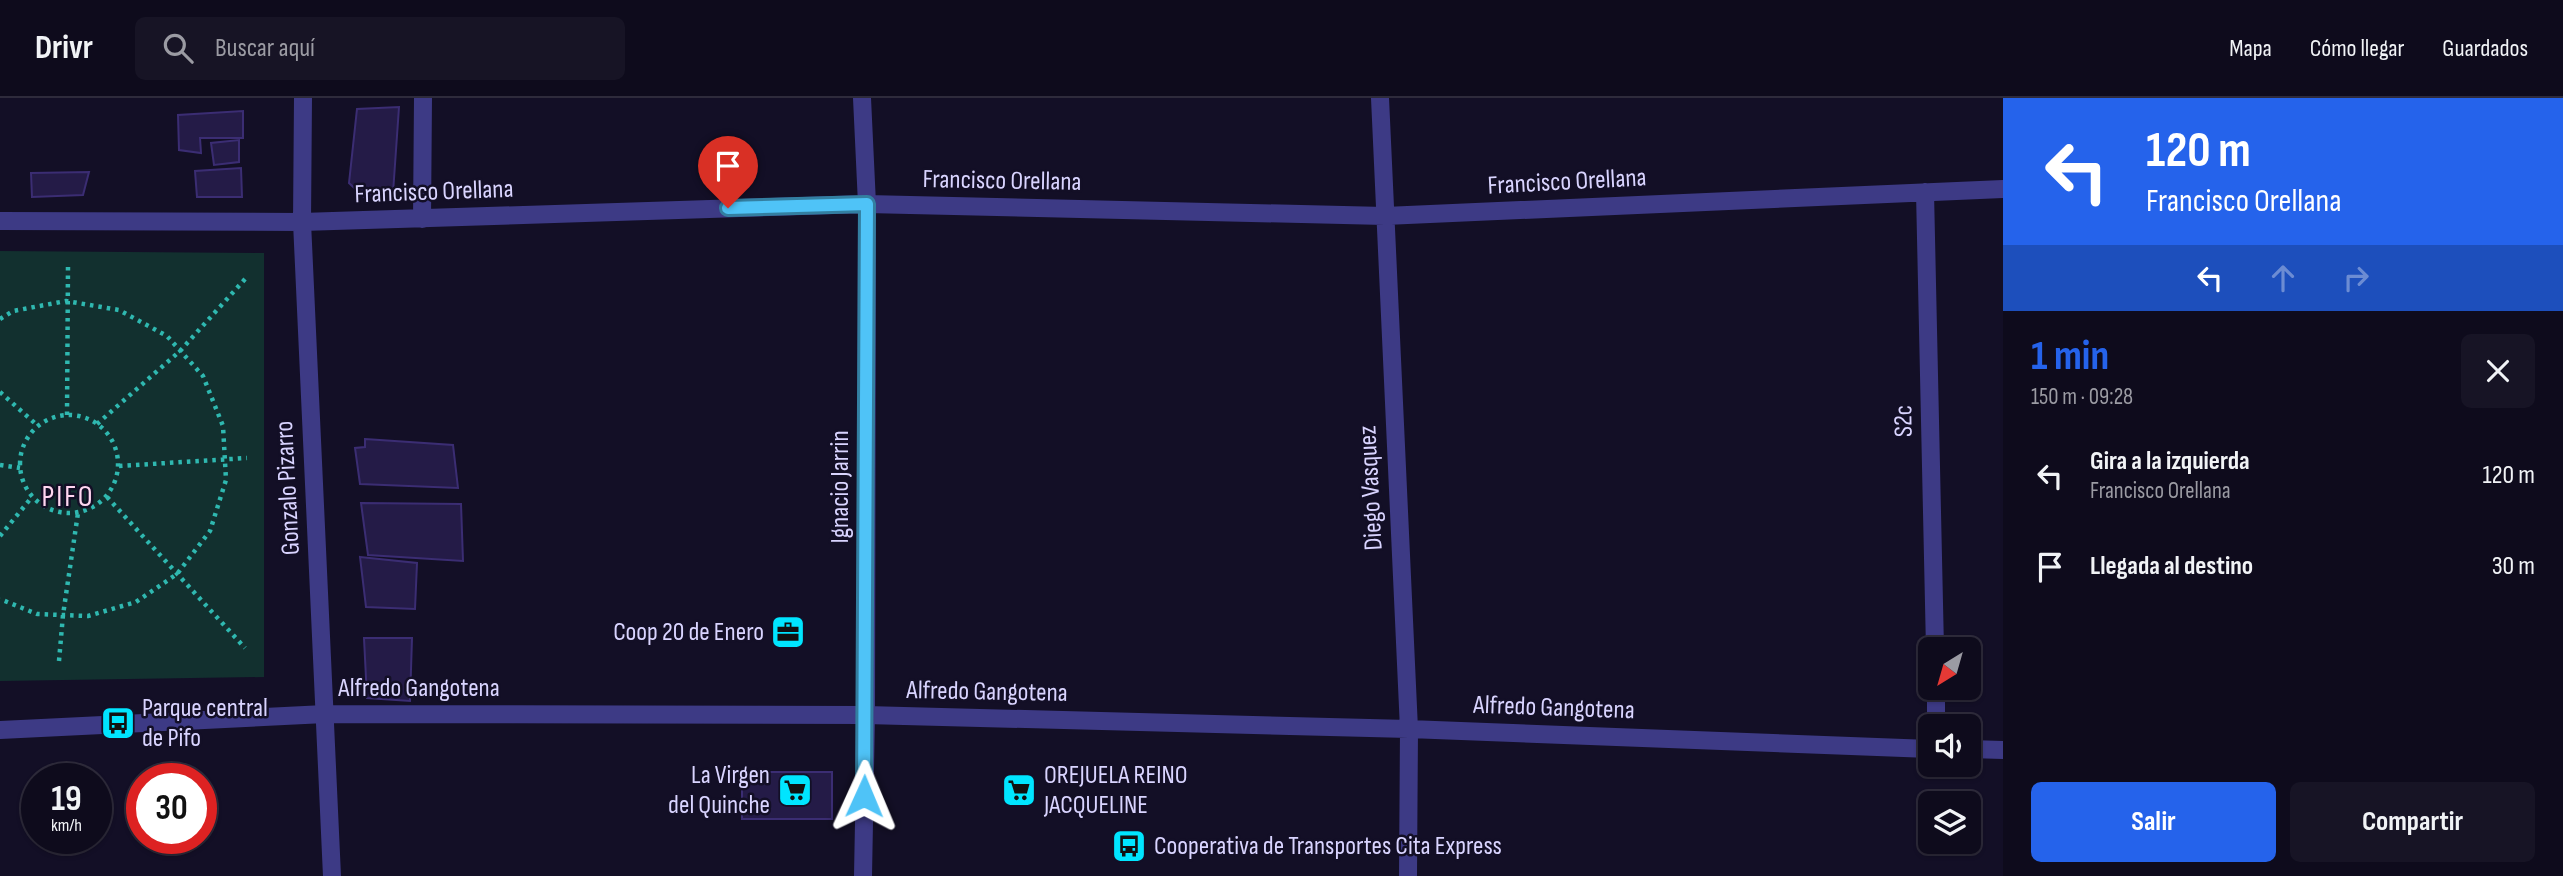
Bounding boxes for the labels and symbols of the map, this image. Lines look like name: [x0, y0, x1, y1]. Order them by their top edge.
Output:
pin: [698, 136, 758, 208]
street label: Francisco Orellana: [1487, 162, 1647, 202]
street label: Francisco Orellana: [922, 164, 1082, 198]
street label: Francisco Orellana: [354, 174, 514, 210]
street label: S2c: [1888, 405, 1920, 437]
street label: Gonzalo Pizarro: [269, 420, 307, 556]
street label: Diego Vasquez: [1352, 425, 1390, 551]
street label: Ignacio Jarrin: [825, 430, 856, 544]
district label: PIFO: [42, 479, 94, 515]
office icon: Coop 20 de Enero: [769, 613, 807, 651]
place label: Coop 20 de Enero: [613, 617, 764, 648]
north arrow: [1918, 637, 1981, 700]
street label: Alfredo Gangotena: [337, 673, 500, 704]
street label: Alfredo Gangotena: [905, 675, 1068, 709]
street label: Alfredo Gangotena: [1472, 690, 1635, 726]
place label: Parque central de Pifo: [142, 693, 268, 754]
bus stop icon: Parque central de Pifo: [99, 704, 137, 742]
position arrow: [827, 759, 901, 833]
place label: La Virgen del Quinche: [668, 760, 770, 821]
place label: OREJUELA REINO JACQUELINE: [1043, 760, 1188, 821]
speed limit sign: 30: [126, 763, 217, 854]
supermarket icon: La Virgen del Quinche: [776, 771, 814, 809]
supermarket icon: OREJUELA REINO JACQUELINE: [1000, 771, 1038, 809]
bus stop icon: Cooperativa de Transportes Cita Express: [1110, 827, 1148, 865]
place label: Cooperativa de Transportes Cita Express: [1154, 831, 1502, 862]

